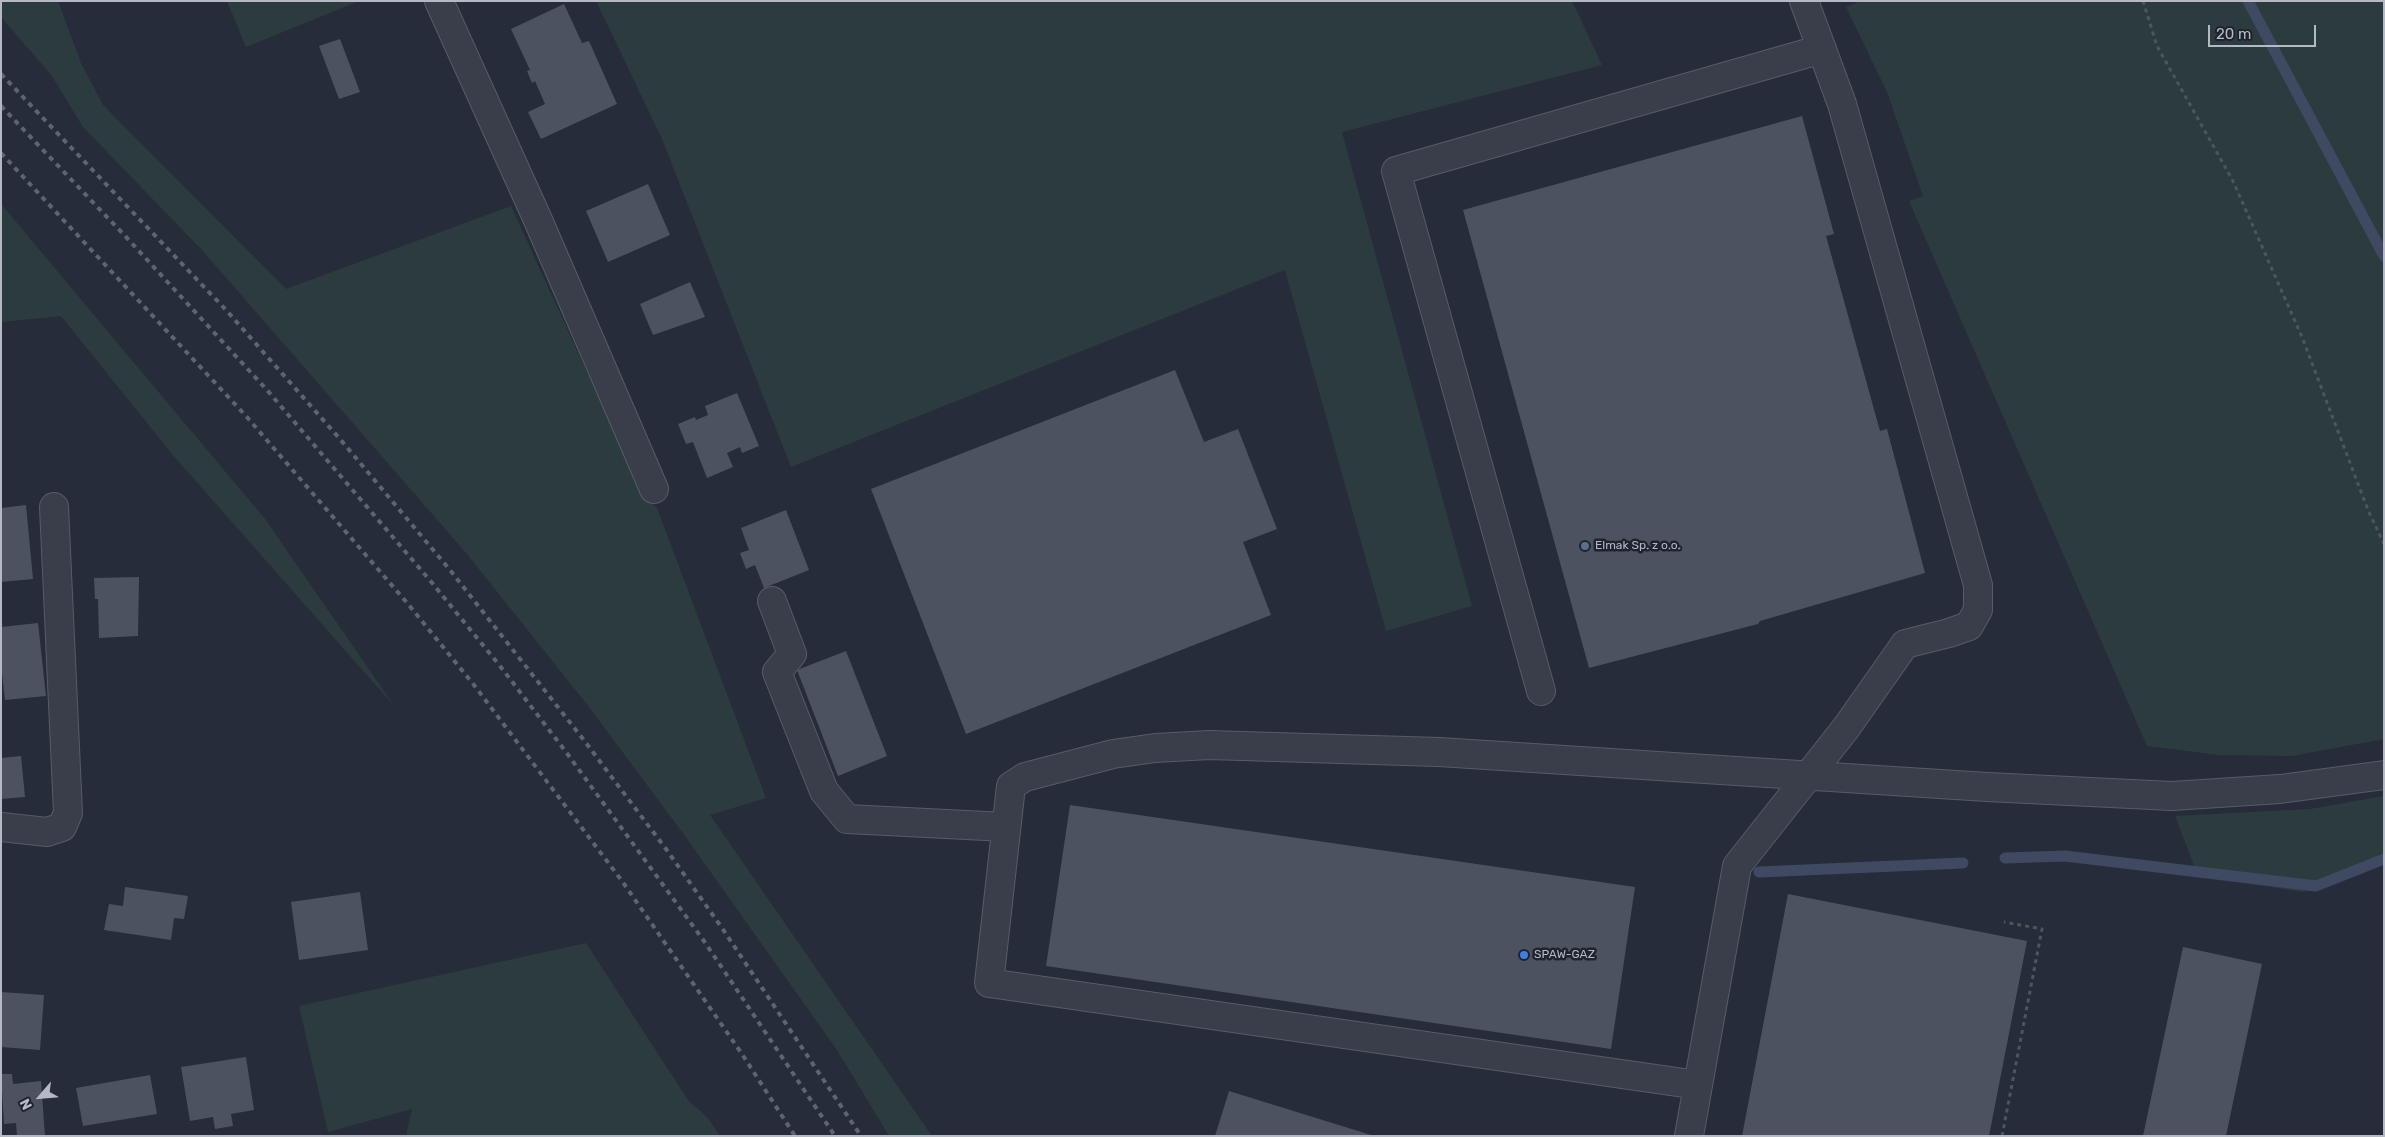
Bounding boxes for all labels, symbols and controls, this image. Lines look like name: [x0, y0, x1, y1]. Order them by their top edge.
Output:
scale bar: [2210, 15, 2318, 47]
text: 20 m: [2216, 25, 2251, 43]
place label: Elmak Sp. z o.o.: [1595, 539, 1681, 553]
marker: Elmak Sp. z o.o.: [1579, 540, 1591, 552]
place label: SPAW-GAZ: [1534, 948, 1595, 962]
marker: SPAW-GAZ: [1518, 949, 1530, 961]
north arrow: [15, 1072, 65, 1122]
text: N: [16, 1096, 36, 1112]

